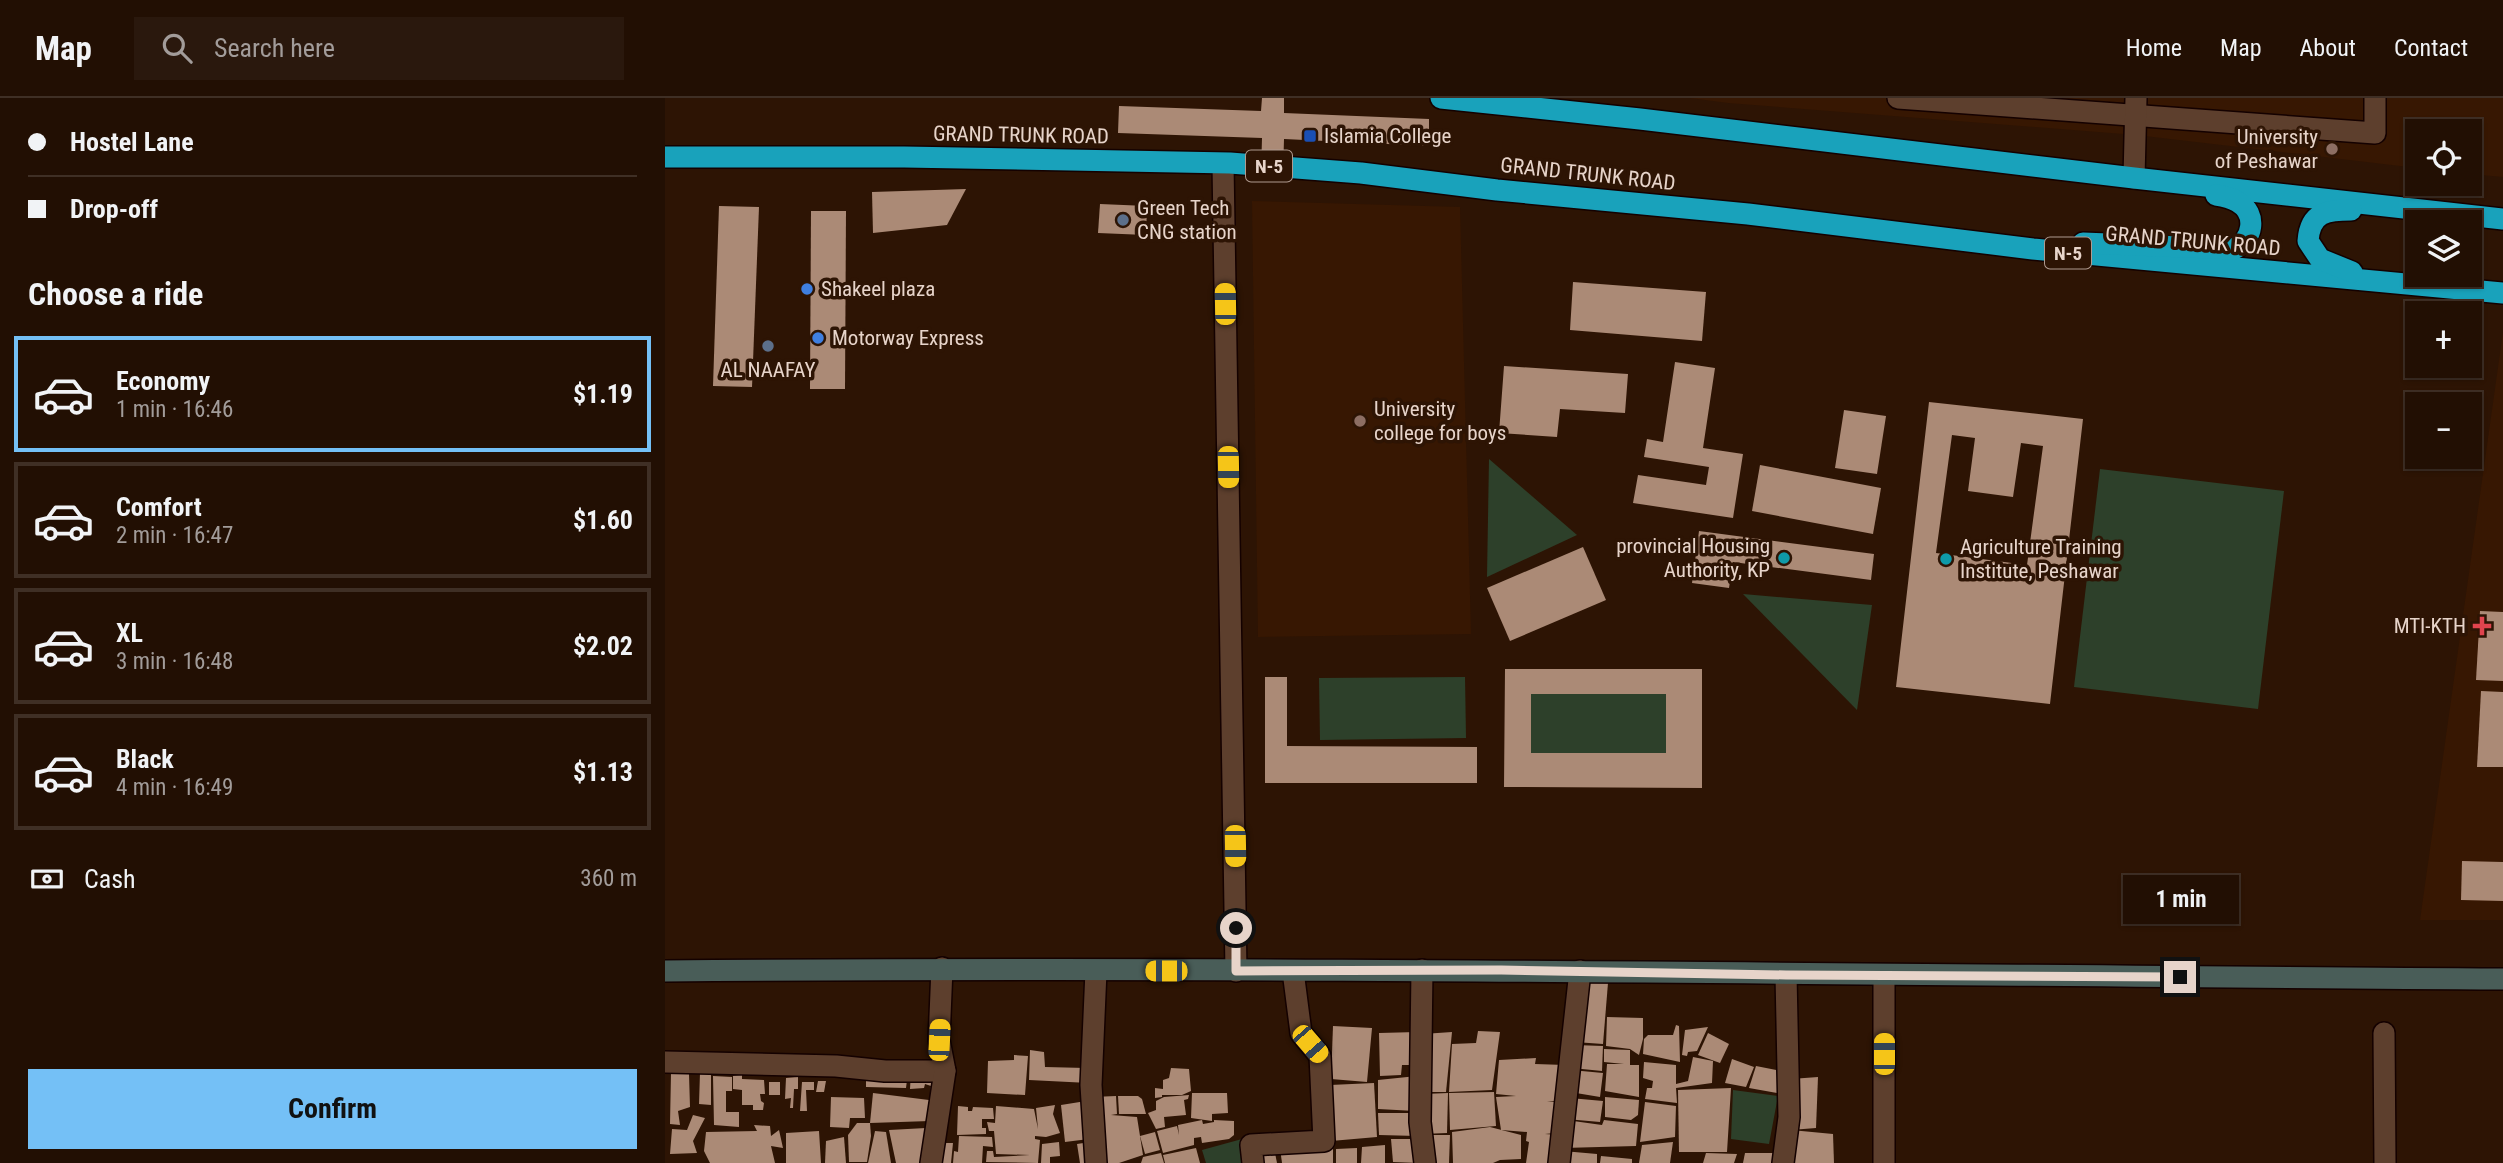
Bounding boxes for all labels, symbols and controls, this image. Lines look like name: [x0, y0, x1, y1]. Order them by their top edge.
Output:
search box: [134, 17, 624, 80]
text: Map: [35, 29, 92, 68]
icon: search: [158, 29, 196, 67]
text: Search here: [214, 33, 335, 63]
text: Home: [2126, 34, 2182, 62]
text: Map: [2220, 34, 2262, 62]
text: About: [2300, 34, 2356, 62]
text: Contact: [2394, 34, 2468, 62]
map controls: [2405, 119, 2482, 469]
button: locate: [2405, 119, 2482, 196]
street label: GRAND TRUNK ROAD: [933, 121, 1109, 149]
place label: Islamia College: [1324, 124, 1451, 148]
place label: University of Peshawar: [2215, 125, 2318, 173]
text: Hostel Lane: [70, 127, 194, 157]
marker: Islamia College: [1302, 128, 1318, 144]
marker: University of Peshawar: [2324, 141, 2340, 157]
road number: N-5: [1246, 150, 1292, 181]
street label: GRAND TRUNK ROAD: [1499, 153, 1677, 195]
text: Drop-off: [70, 194, 158, 224]
place label: Green Tech CNG station: [1137, 196, 1237, 244]
button: layers: [2405, 210, 2482, 287]
marker: Green Tech CNG station: [1115, 212, 1131, 228]
street label: GRAND TRUNK ROAD: [2104, 221, 2282, 261]
road number: N-5: [2045, 238, 2091, 268]
text: Choose a ride: [28, 275, 203, 313]
place label: Shakeel plaza: [821, 277, 935, 301]
marker: Shakeel plaza: [799, 281, 815, 297]
car: [1215, 283, 1236, 325]
button: +: [2405, 301, 2482, 378]
place label: Motorway Express: [832, 326, 984, 350]
marker: Motorway Express: [810, 330, 826, 346]
marker: AL NAAFAY: [760, 338, 776, 354]
place label: AL NAAFAY: [721, 358, 815, 382]
icon: car: [32, 363, 95, 426]
text: Economy: [116, 366, 210, 396]
text: $1.19: [573, 379, 633, 409]
button: −: [2405, 392, 2482, 469]
text: 1 min · 16:46: [116, 396, 233, 423]
place label: University college for boys: [1374, 397, 1506, 445]
marker: University college for boys: [1352, 413, 1368, 429]
car: [1218, 446, 1239, 488]
icon: car: [32, 489, 95, 552]
text: Comfort: [116, 492, 202, 522]
text: $1.60: [573, 505, 633, 535]
text: 2 min · 16:47: [116, 522, 233, 549]
place label: provincial Housing Authority, KP: [1616, 534, 1770, 582]
place label: Agriculture Training Institute, Peshawar: [1960, 535, 2122, 583]
marker: provincial Housing Authority, KP: [1776, 550, 1792, 566]
marker: Agriculture Training Institute, Peshawar: [1938, 551, 1954, 567]
place label: MTI-KTH: [2394, 614, 2466, 638]
icon: car: [32, 615, 95, 678]
marker: MTI-KTH: [2472, 616, 2492, 636]
text: XL: [116, 618, 143, 648]
text: $2.02: [573, 631, 633, 661]
text: 3 min · 16:48: [116, 648, 233, 675]
icon: car: [32, 741, 95, 804]
text: Black: [116, 744, 174, 774]
text: $1.13: [573, 757, 633, 787]
text: 4 min · 16:49: [116, 774, 233, 801]
car: [1225, 825, 1246, 867]
icon: cash: [28, 860, 66, 898]
text: Cash: [84, 864, 136, 894]
text: 360 m: [580, 865, 637, 892]
callout: 1 min: [2122, 876, 2238, 924]
text: 1 min: [2155, 886, 2207, 913]
route start: [1220, 912, 1252, 944]
car: [1146, 961, 1188, 982]
route end: [2164, 961, 2196, 993]
car: [928, 1018, 951, 1062]
car: [1289, 1021, 1332, 1067]
car: [1874, 1033, 1895, 1075]
button: Confirm: [28, 1069, 637, 1149]

